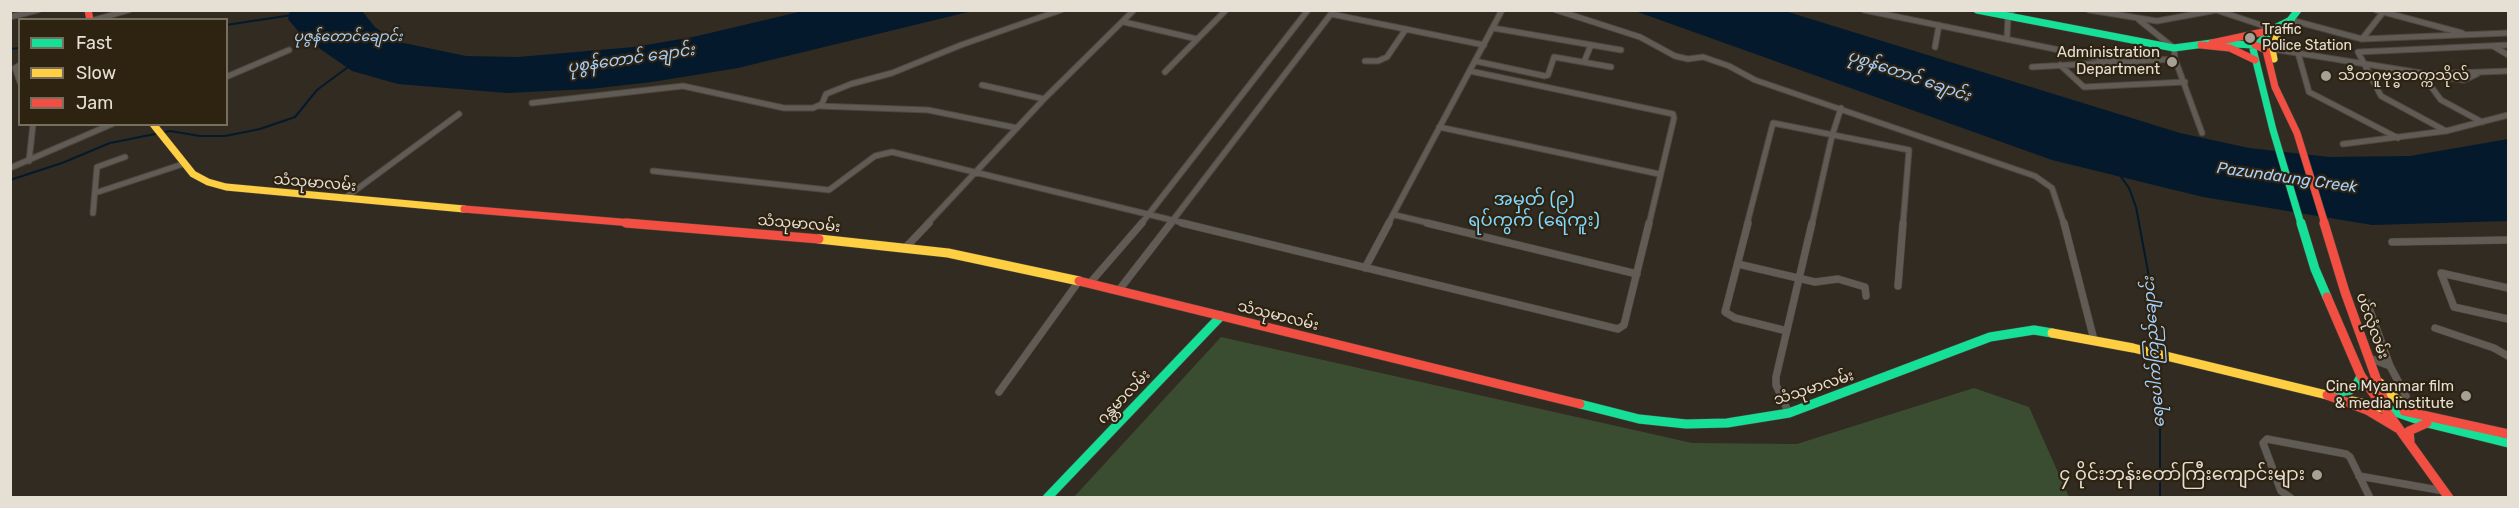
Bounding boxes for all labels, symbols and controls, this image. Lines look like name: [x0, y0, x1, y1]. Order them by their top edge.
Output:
legend: [18, 18, 228, 126]
place label: Traffic Police Station: [2262, 22, 2352, 54]
water label: ပုဇွန်တောင်ချောင်း: [294, 29, 402, 45]
marker: Traffic Police Station: [2243, 31, 2257, 45]
text: Fast: [76, 32, 112, 54]
water label: ပုစွန်တောင် ချောင်း: [566, 41, 696, 77]
place label: Administration Department: [2057, 44, 2160, 79]
water label: ပုစွန်တောင် ချောင်း: [1845, 46, 1973, 106]
marker: Administration Department: [2165, 55, 2179, 69]
text: Slow: [76, 62, 116, 84]
place label: သီတဂူဗုဒ္ဓတက္ကသိုလ်: [2338, 67, 2469, 85]
marker: သီတဂူဗုဒ္ဓတက္ကသိုလ်: [2319, 69, 2333, 83]
text: Jam: [76, 92, 113, 114]
water label: Pazundaung Creek: [2216, 159, 2358, 197]
street label: သံသုမာလမ်း: [273, 170, 357, 196]
district label: အမှတ် (၉) ရပ်ကွက် (ရေကူး): [1468, 189, 1600, 232]
street label: သံသုမာလမ်း: [757, 211, 841, 237]
water label: ရေပေါက်ကြည်ချောင်း: [2139, 276, 2169, 428]
street label: ပင်လုံလမ်း: [2352, 291, 2392, 361]
street label: သံသုမာလမ်း: [1236, 297, 1320, 335]
street label: ဂန္တမာလမ်း: [1094, 366, 1154, 428]
street label: သံသုမာလမ်း: [1772, 367, 1856, 409]
place label: Cine Myanmar film & media institute: [2326, 378, 2454, 413]
marker: Cine Myanmar film & media institute: [2459, 389, 2473, 403]
place label: ၄ ဝိုင်းဘုန်းတော်ကြီးကျောင်းများ: [2059, 464, 2305, 486]
marker: ၄ ဝိုင်းဘုန်းတော်ကြီးကျောင်းများ: [2310, 468, 2324, 482]

